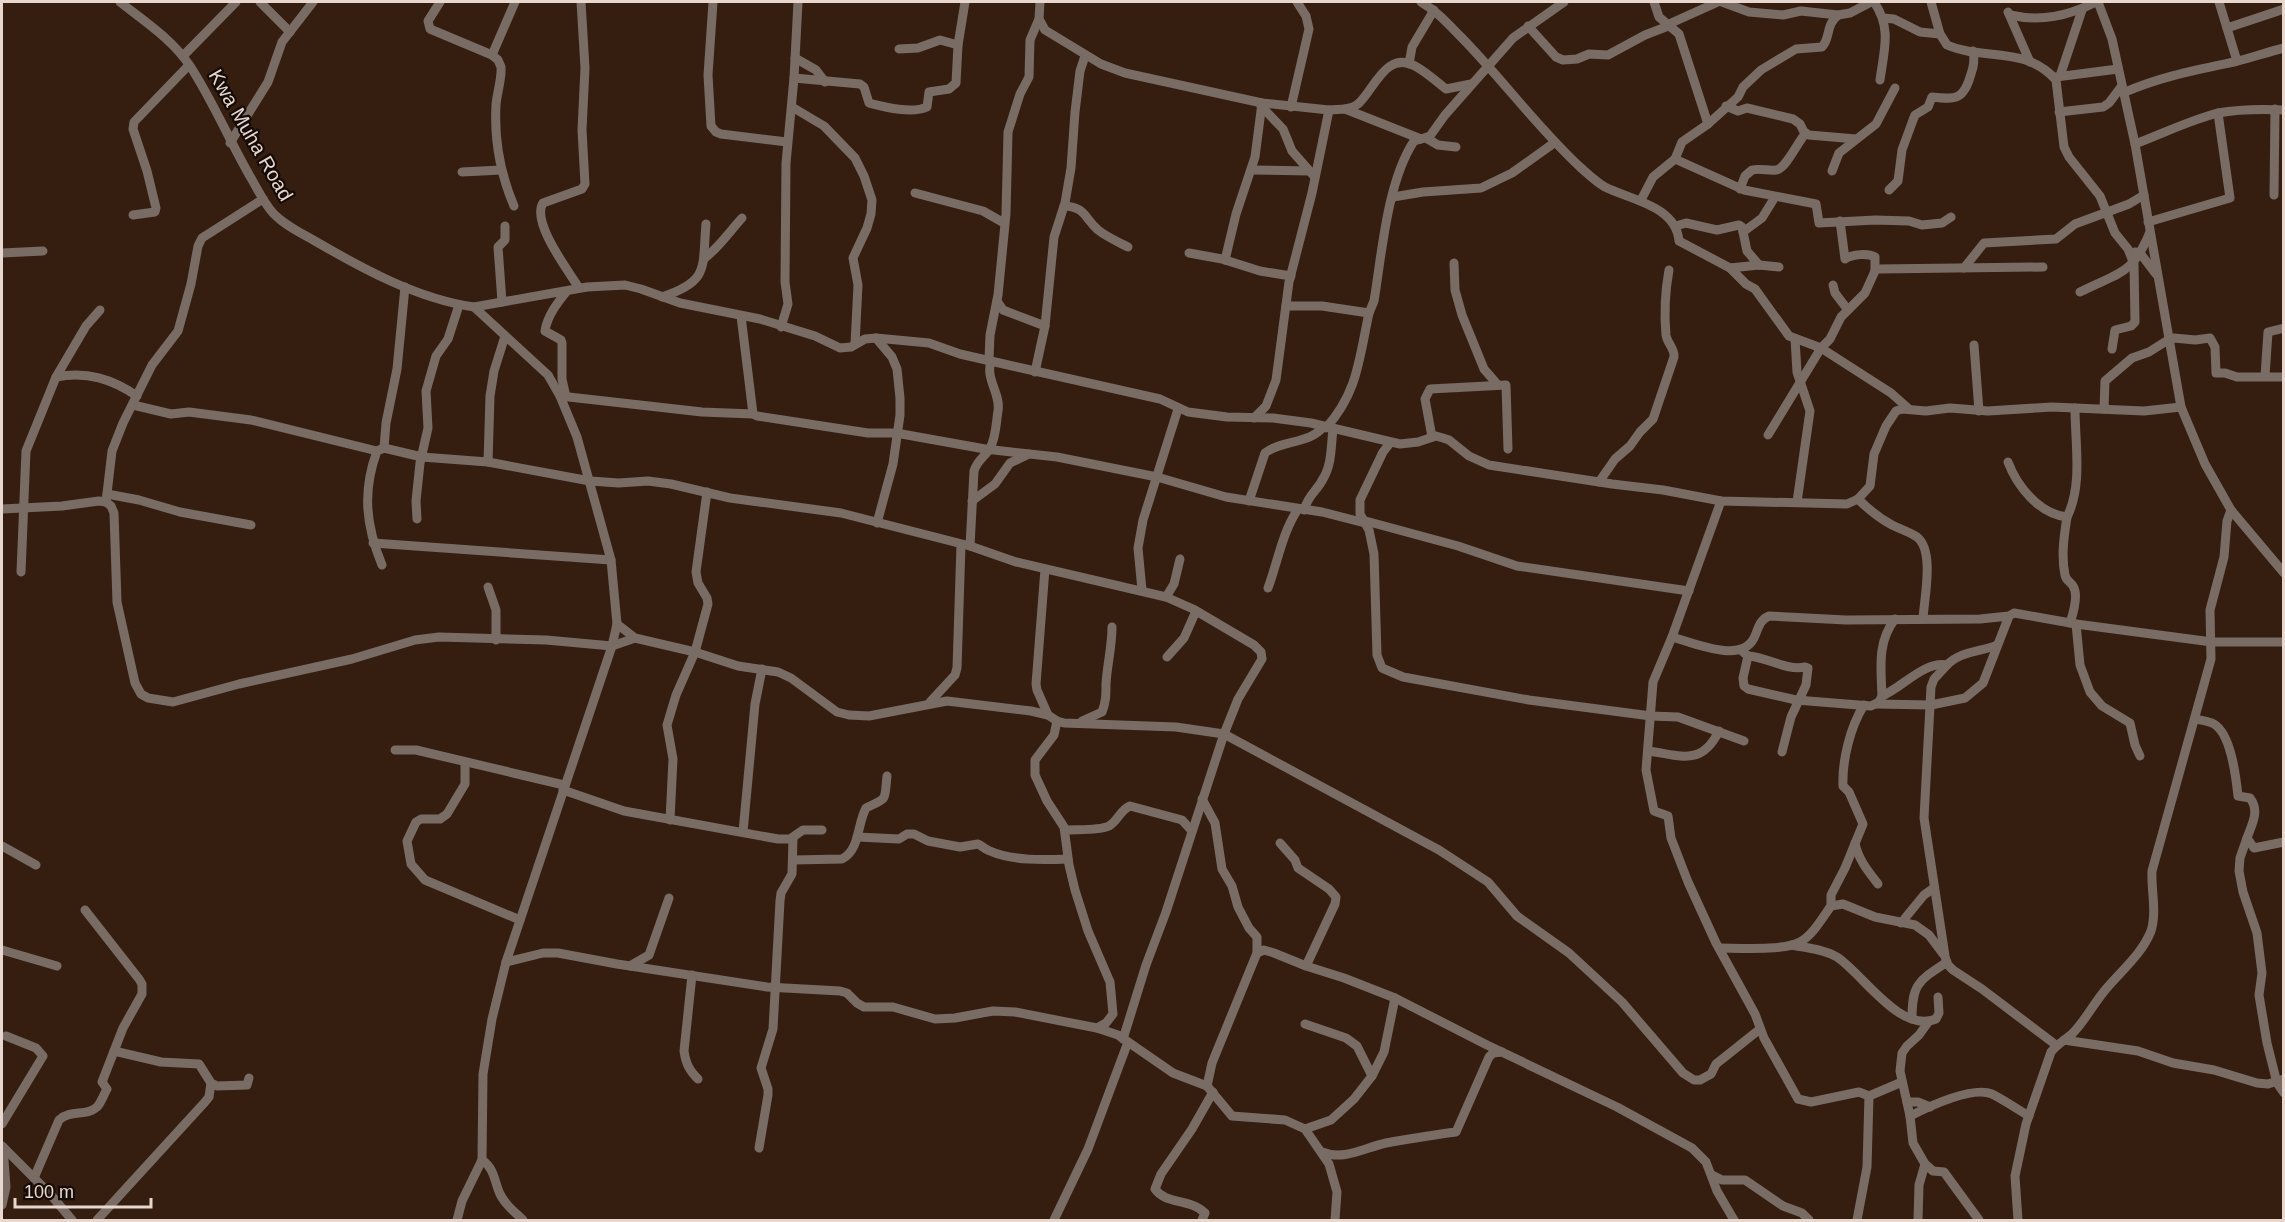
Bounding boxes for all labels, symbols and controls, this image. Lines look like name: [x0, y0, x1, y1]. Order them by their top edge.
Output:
street label: Kwa Muha Road: [205, 65, 297, 205]
scale bar: [15, 1171, 152, 1209]
text: 100 m: [24, 1182, 74, 1202]

